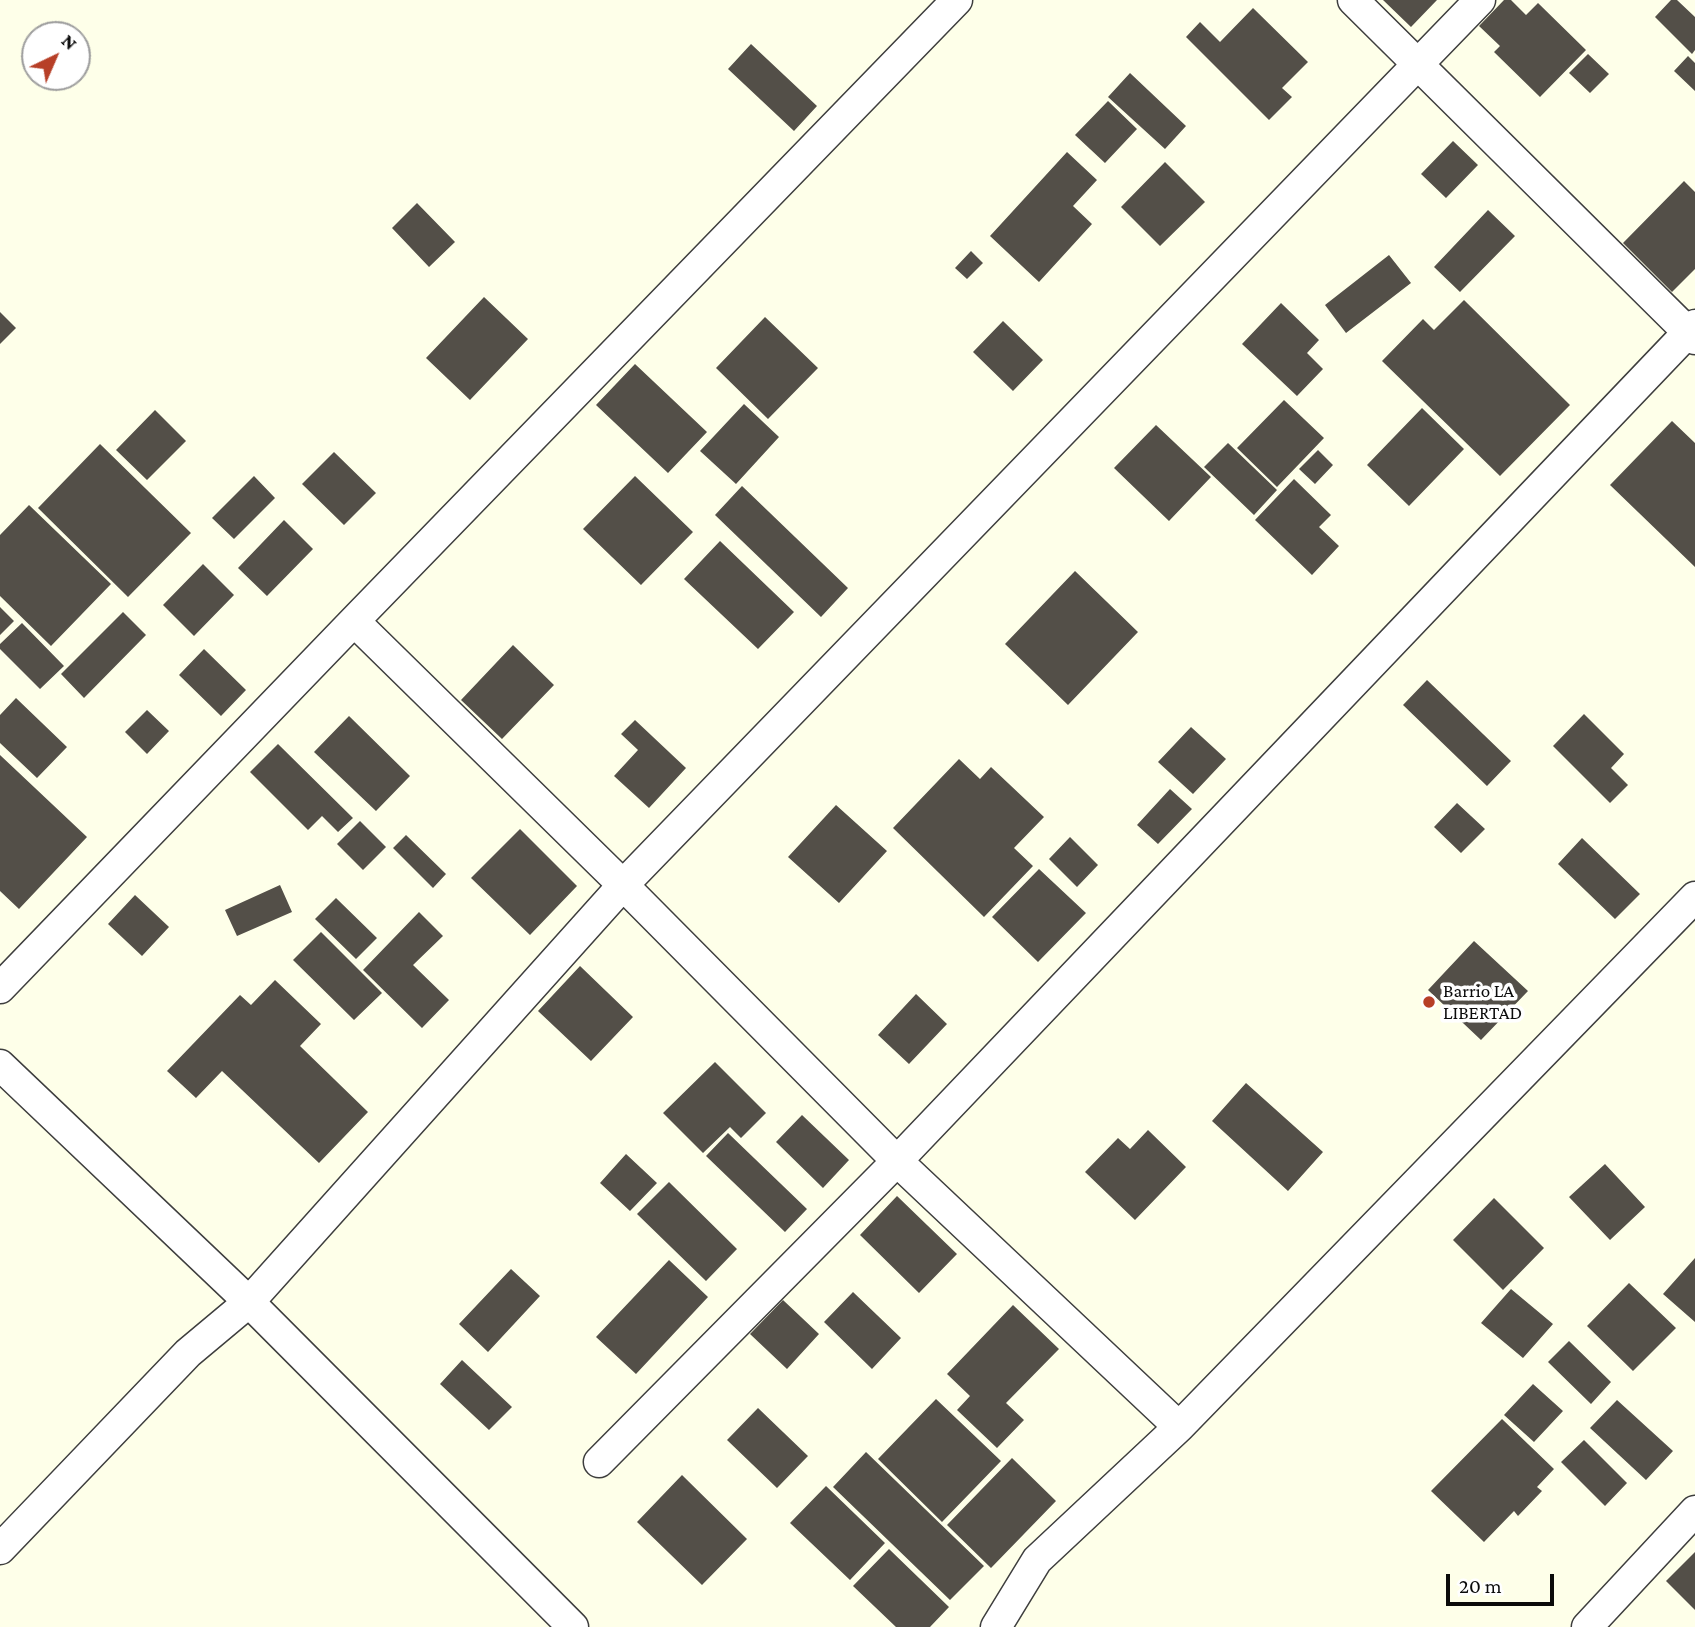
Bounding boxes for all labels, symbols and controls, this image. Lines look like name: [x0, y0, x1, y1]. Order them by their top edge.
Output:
north arrow: [21, 21, 91, 91]
text: N: [58, 30, 81, 54]
place label: Barrio LA LIBERTAD: [1443, 980, 1522, 1024]
marker: Barrio LA LIBERTAD: [1421, 994, 1437, 1010]
scale bar: [1450, 1560, 1558, 1604]
text: 20 m: [1459, 1574, 1502, 1598]

